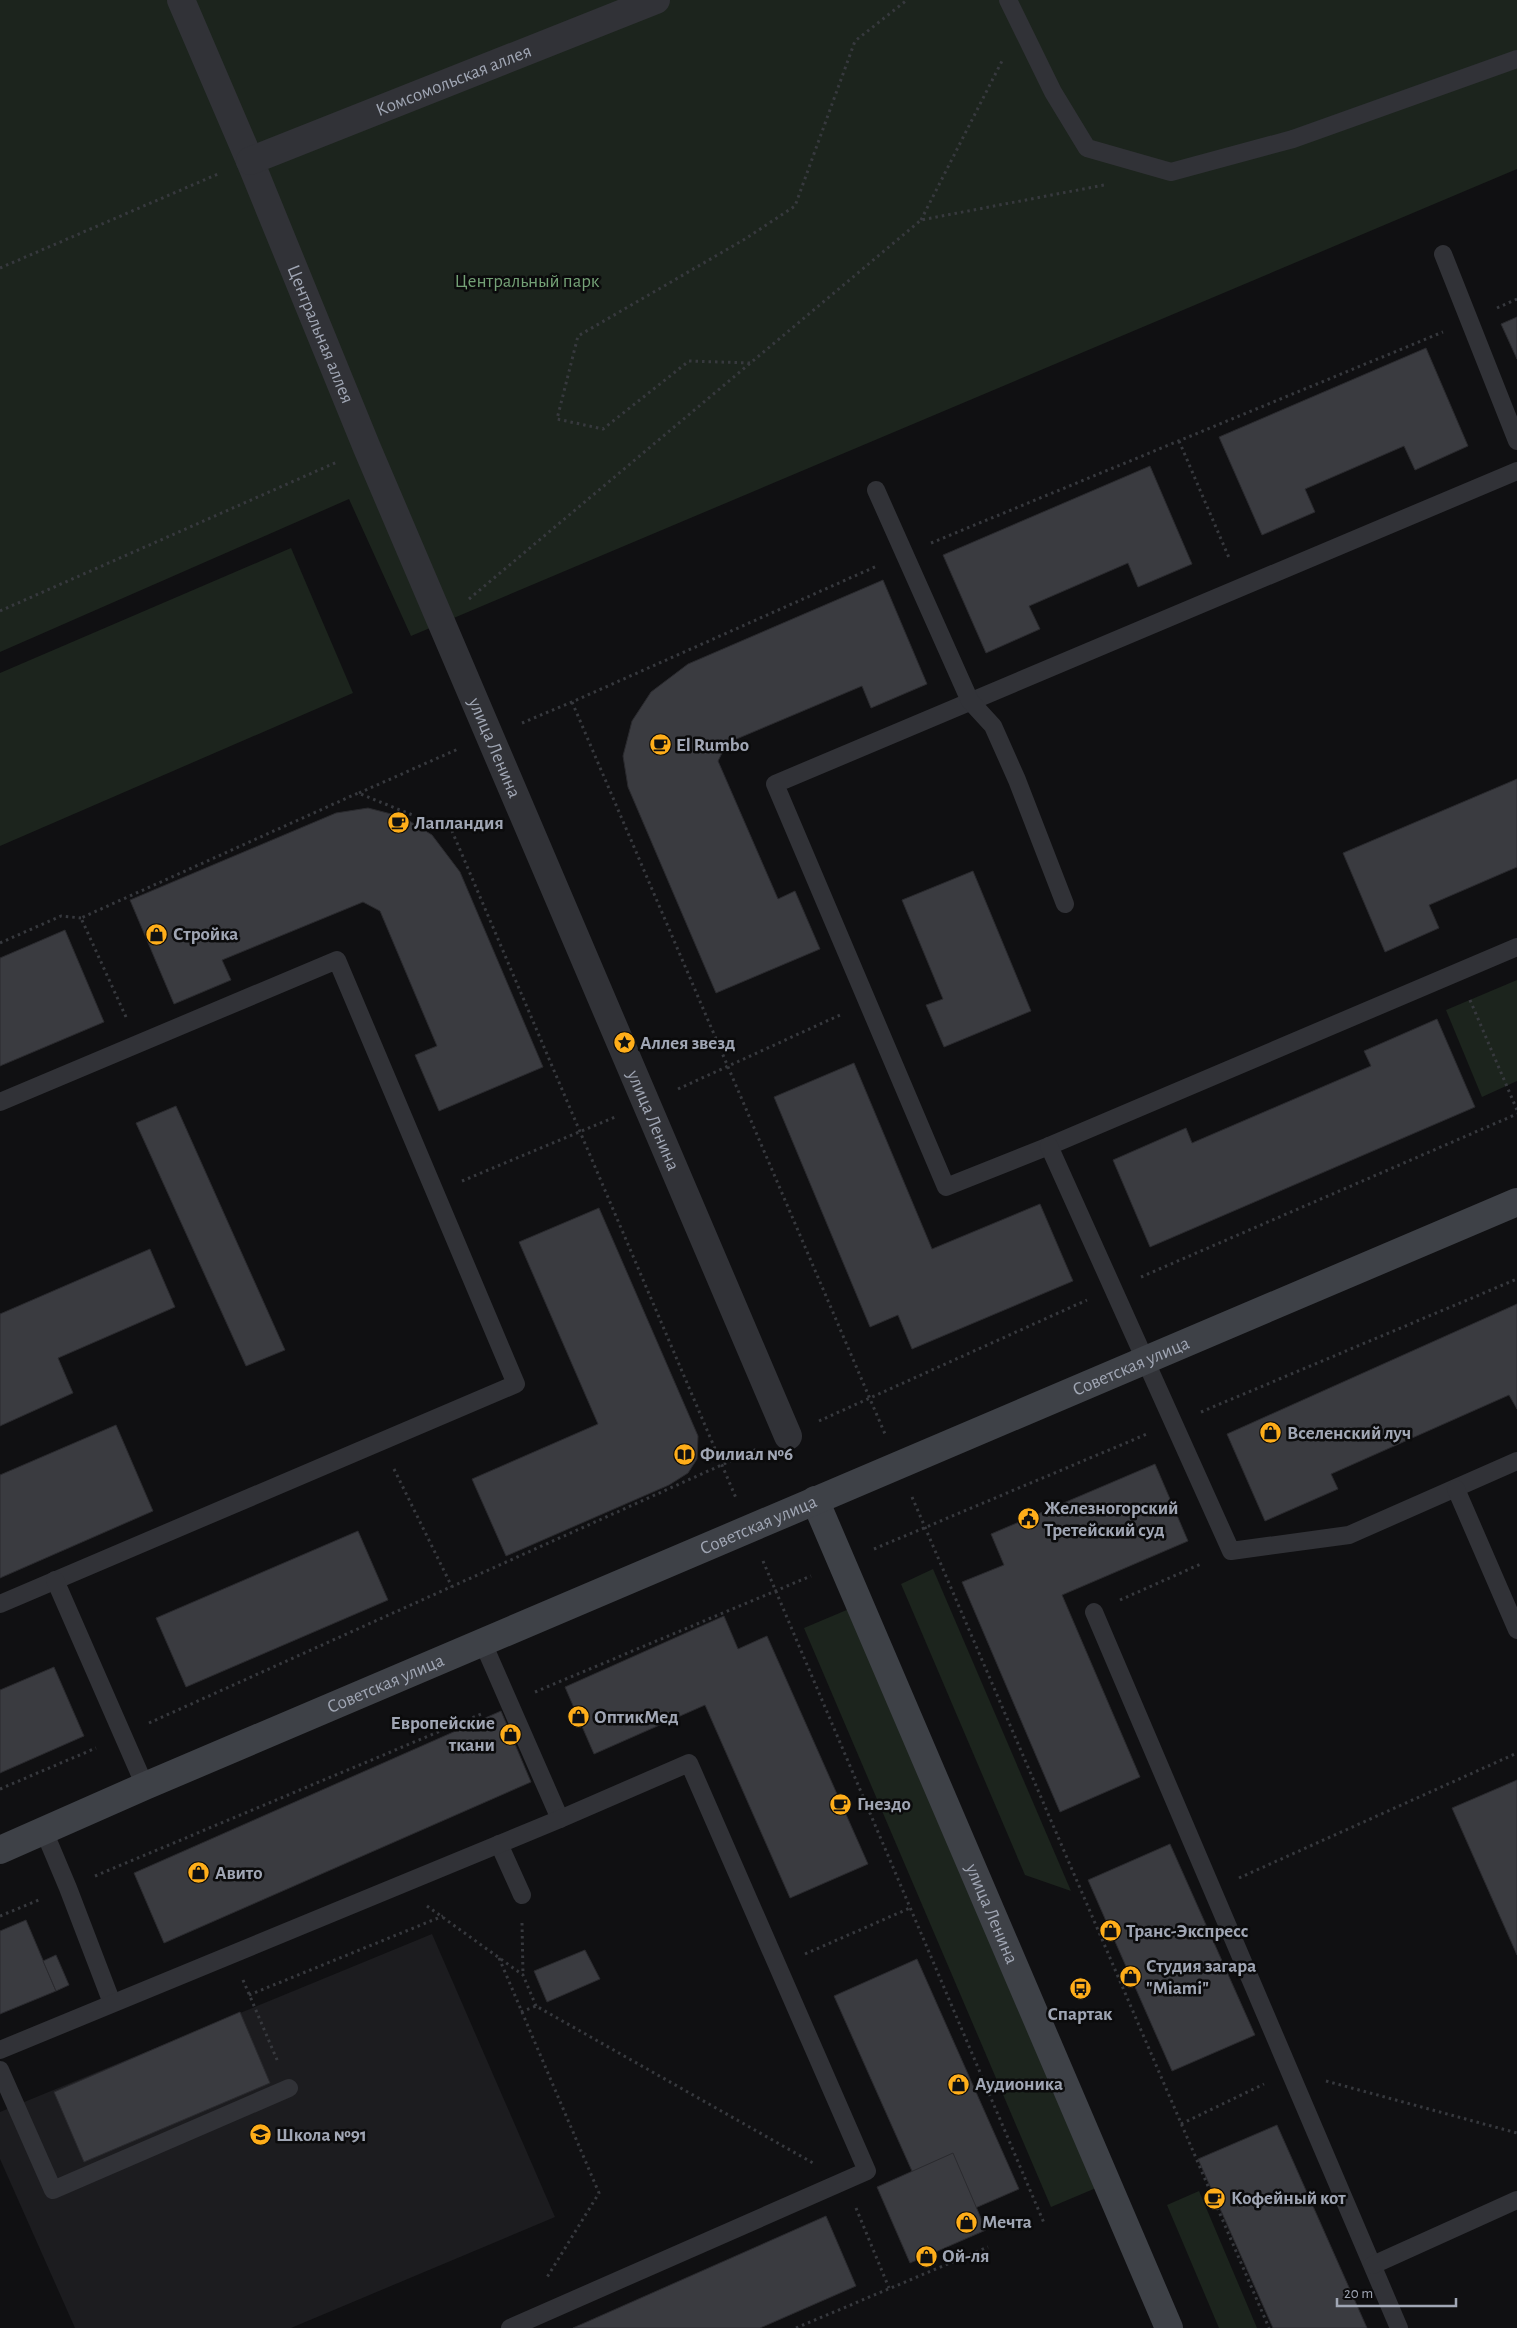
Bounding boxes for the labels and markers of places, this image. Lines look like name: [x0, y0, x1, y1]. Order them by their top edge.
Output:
cafe icon: El Rumbo: [648, 733, 672, 757]
place label: El Rumbo: [676, 736, 749, 755]
cafe icon: Лапландия: [386, 811, 410, 835]
place label: Лапландия: [414, 814, 504, 833]
shop icon: Стройка: [145, 922, 169, 946]
place label: Стройка: [173, 925, 238, 944]
place icon: Аллея звезд: [612, 1031, 636, 1055]
place label: Аллея звезд: [640, 1034, 735, 1053]
shop icon: Вселенский луч: [1259, 1421, 1283, 1445]
place label: Вселенский луч: [1287, 1424, 1411, 1443]
library icon: Филиал №6: [672, 1442, 696, 1466]
place label: Филиал №6: [700, 1445, 793, 1464]
place label: Железногорский Третейский суд: [1044, 1499, 1178, 1540]
public building icon: Железногорский Третейский суд: [1016, 1507, 1040, 1531]
shop icon: ОптикМед: [566, 1705, 590, 1729]
place label: ОптикМед: [594, 1708, 678, 1727]
place label: Европейские ткани: [390, 1714, 495, 1755]
shop icon: Европейские ткани: [499, 1722, 523, 1746]
cafe icon: Гнездо: [829, 1792, 853, 1816]
place label: Гнездо: [857, 1795, 911, 1814]
shop icon: Авито: [187, 1861, 211, 1885]
place label: Авито: [215, 1864, 262, 1883]
shop icon: Транс-Экспресс: [1098, 1919, 1122, 1943]
place label: Транс-Экспресс: [1126, 1922, 1249, 1941]
place label: Студия загара "Miami": [1146, 1957, 1256, 1998]
shop icon: Студия загара "Miami": [1118, 1965, 1142, 1989]
bus stop icon: Спартак: [1068, 1976, 1092, 2000]
place label: Спартак: [1048, 2005, 1113, 2024]
shop icon: Аудионика: [947, 2072, 971, 2096]
place label: Аудионика: [975, 2075, 1063, 2094]
school or university icon: Школа №91: [248, 2123, 272, 2147]
place label: Школа №91: [276, 2126, 367, 2145]
cafe icon: Кофейный кот: [1203, 2186, 1227, 2210]
place label: Кофейный кот: [1231, 2189, 1346, 2208]
shop icon: Мечта: [954, 2210, 978, 2234]
place label: Мечта: [982, 2213, 1032, 2232]
shop icon: Ой-ля: [914, 2244, 938, 2268]
place label: Ой-ля: [942, 2247, 990, 2266]

